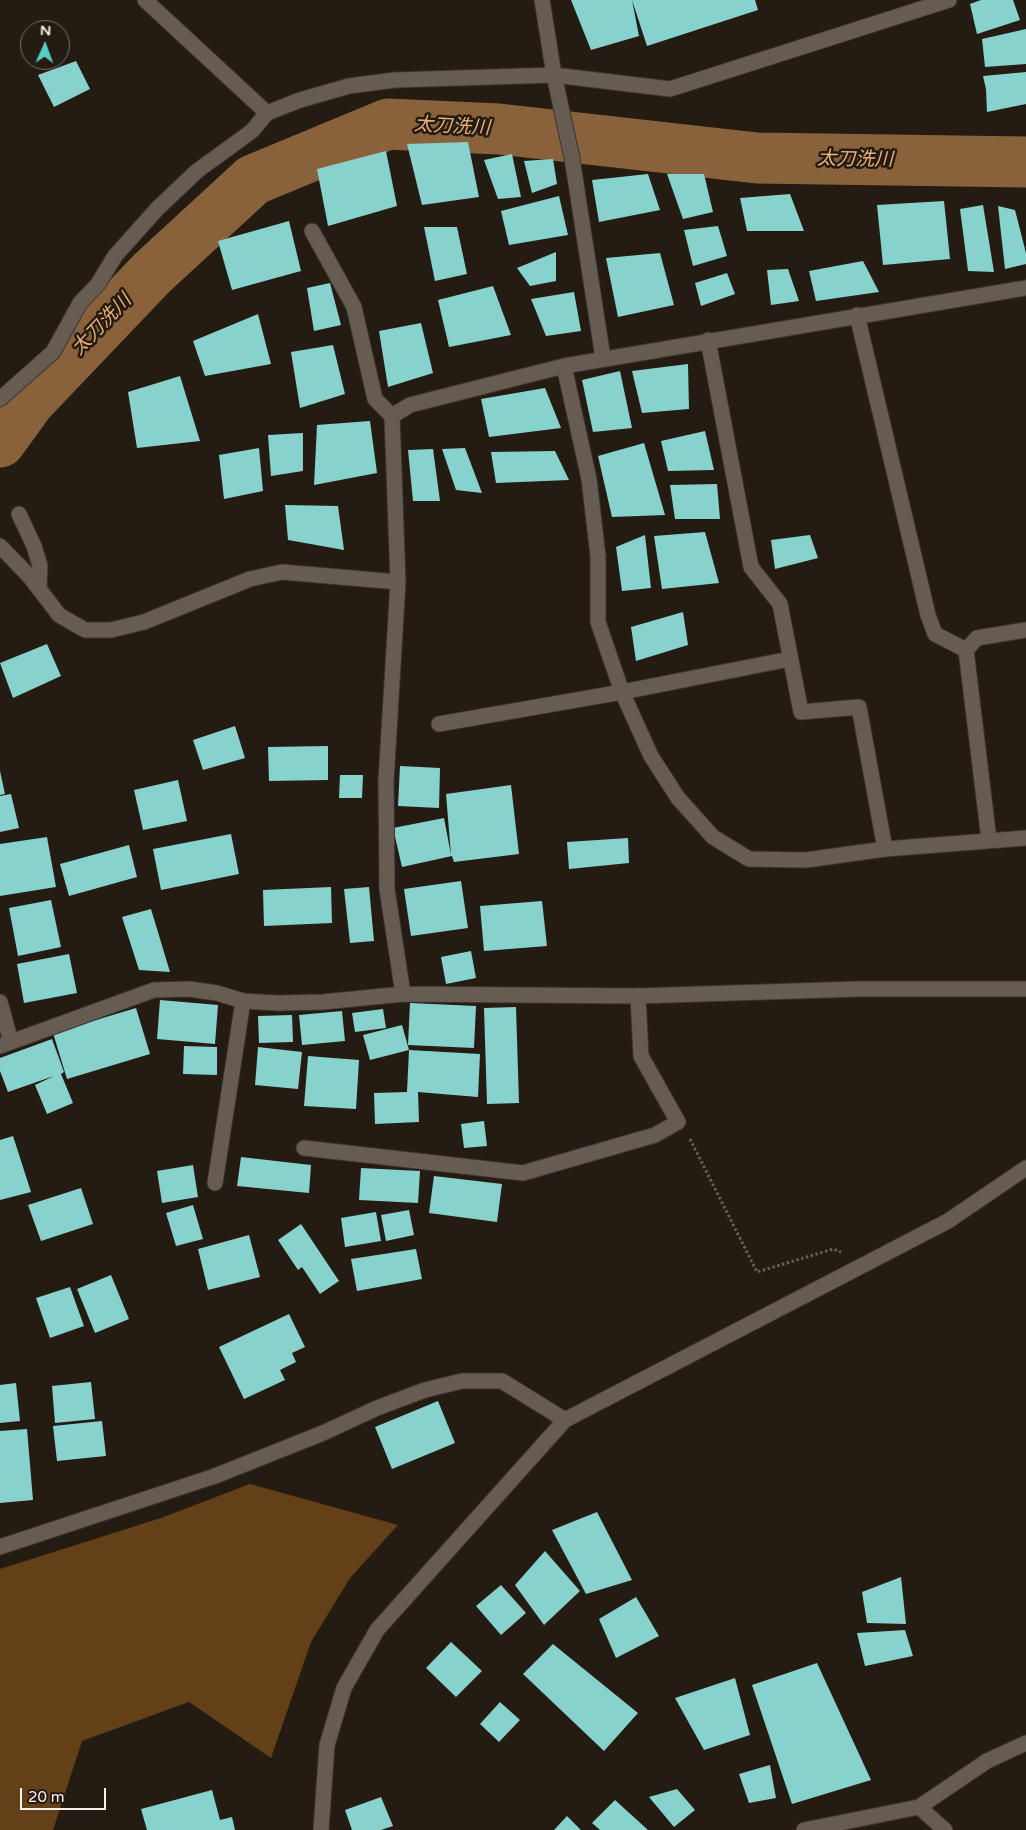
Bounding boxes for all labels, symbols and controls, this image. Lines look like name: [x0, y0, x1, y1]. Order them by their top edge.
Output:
north arrow: [20, 20, 70, 70]
text: N: [40, 22, 51, 39]
water label: 太刀洗川: [413, 114, 491, 140]
water label: 太刀洗川: [817, 148, 893, 172]
water label: 太刀洗川: [67, 290, 137, 360]
scale bar: [22, 1778, 109, 1810]
text: 20 m: [28, 1788, 65, 1806]

